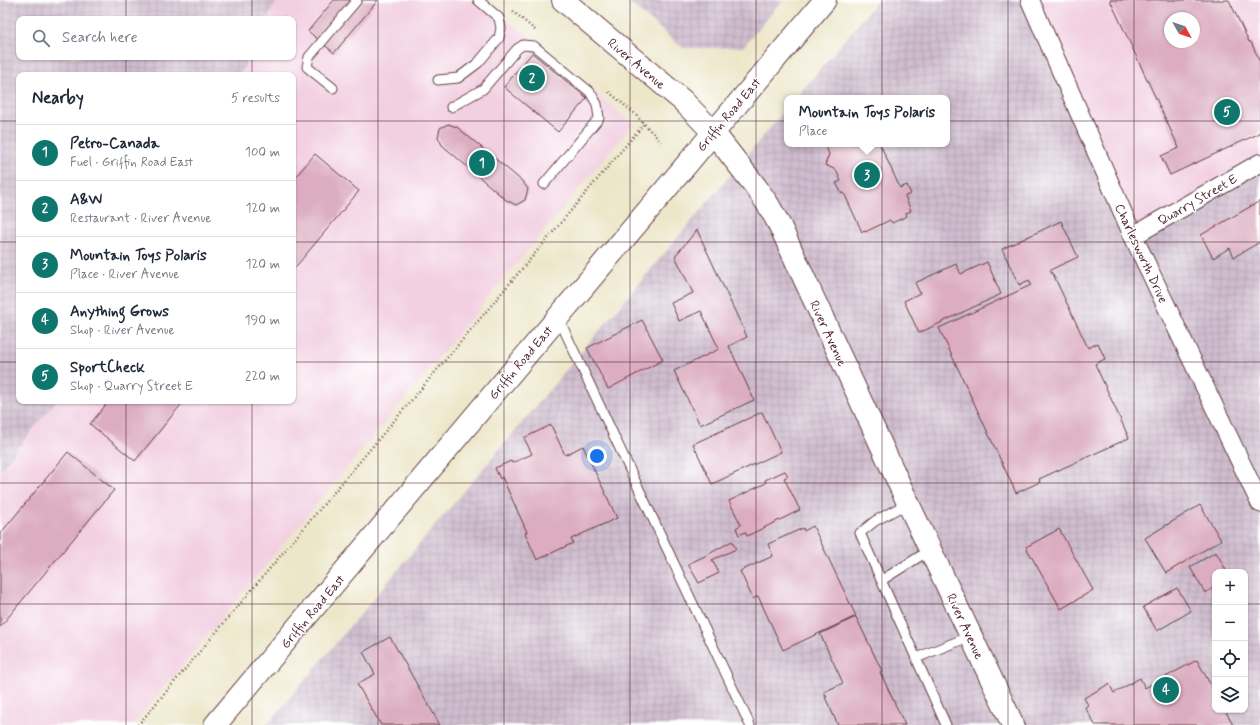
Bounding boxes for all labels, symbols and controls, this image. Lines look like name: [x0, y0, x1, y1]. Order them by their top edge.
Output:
north arrow: [1164, 12, 1200, 48]
search box: [16, 16, 296, 60]
icon: search: [30, 27, 52, 49]
text: Search here: [62, 28, 138, 48]
street label: River Avenue: [603, 35, 669, 93]
pin: 2: [519, 63, 545, 93]
street label: Griffin Road East: [693, 75, 765, 155]
text: Nearby: [32, 87, 84, 109]
text: 5 results: [231, 90, 280, 107]
popup: [784, 95, 950, 147]
pin: 5: [1214, 97, 1240, 127]
text: Mountain Toys Polaris: [799, 103, 935, 123]
text: Place: [799, 123, 827, 140]
text: Petro-Canada: [70, 134, 160, 154]
text: 1: [42, 144, 48, 161]
text: 100 m: [245, 144, 280, 161]
pin: 1: [469, 148, 495, 178]
text: Fuel · Griffin Road East: [70, 154, 193, 171]
pin: 3: [854, 160, 880, 190]
street label: Quarry Street E: [1155, 170, 1241, 230]
text: A&W: [70, 190, 102, 210]
text: 2: [42, 200, 48, 217]
text: 120 m: [246, 200, 280, 217]
street label: Charlesworth Drive: [1110, 201, 1171, 306]
text: Restaurant · River Avenue: [70, 210, 211, 227]
text: Mountain Toys Polaris: [70, 246, 207, 266]
text: 3: [42, 256, 48, 273]
text: 120 m: [246, 256, 280, 273]
text: Place · River Avenue: [70, 266, 179, 283]
street label: River Avenue: [805, 298, 850, 369]
text: Anything Grows: [70, 302, 169, 322]
text: 4: [41, 312, 49, 329]
text: 190 m: [245, 312, 280, 329]
text: Shop · River Avenue: [70, 322, 175, 339]
street label: Griffin Road East: [485, 323, 557, 403]
text: SportCheck: [70, 358, 145, 378]
text: 5: [41, 368, 49, 385]
text: 220 m: [245, 368, 280, 385]
text: Shop · Quarry Street E: [70, 378, 193, 395]
your location: [587, 446, 607, 466]
map controls: [1212, 569, 1248, 713]
button: +: [1212, 569, 1248, 605]
street label: Griffin Road East: [277, 572, 349, 652]
street label: River Avenue: [942, 591, 987, 662]
button: −: [1212, 605, 1248, 641]
button: locate: [1212, 641, 1248, 677]
pin: 4: [1153, 675, 1179, 705]
button: layers: [1212, 677, 1248, 713]

